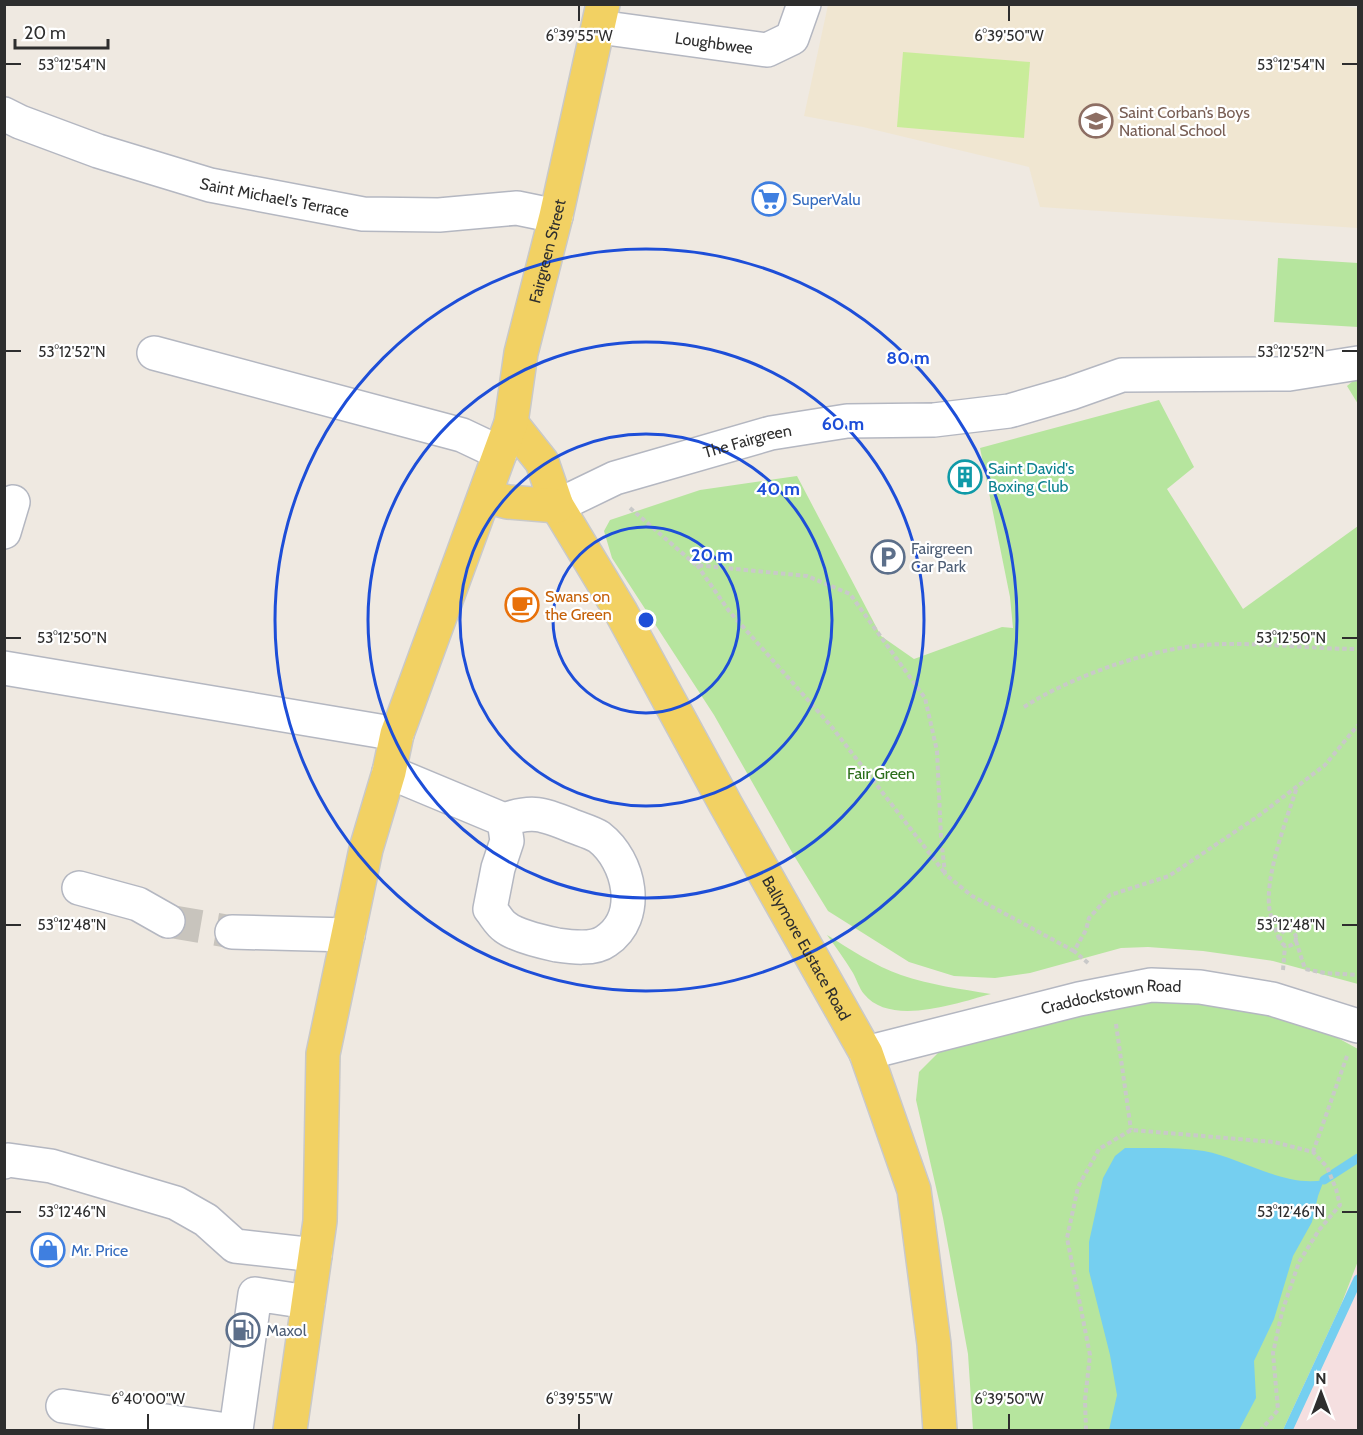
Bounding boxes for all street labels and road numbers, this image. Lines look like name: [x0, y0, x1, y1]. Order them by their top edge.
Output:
street label: Loughbwee: [674, 28, 754, 57]
street label: Saint Michael's Terrace: [198, 173, 351, 221]
street label: Fairgreen Street: [525, 197, 569, 305]
street label: The Fairgreen: [701, 420, 793, 462]
street label: Ballymore Eustace Road: [758, 872, 855, 1023]
street label: Craddockstown Road: [1039, 975, 1182, 1018]

